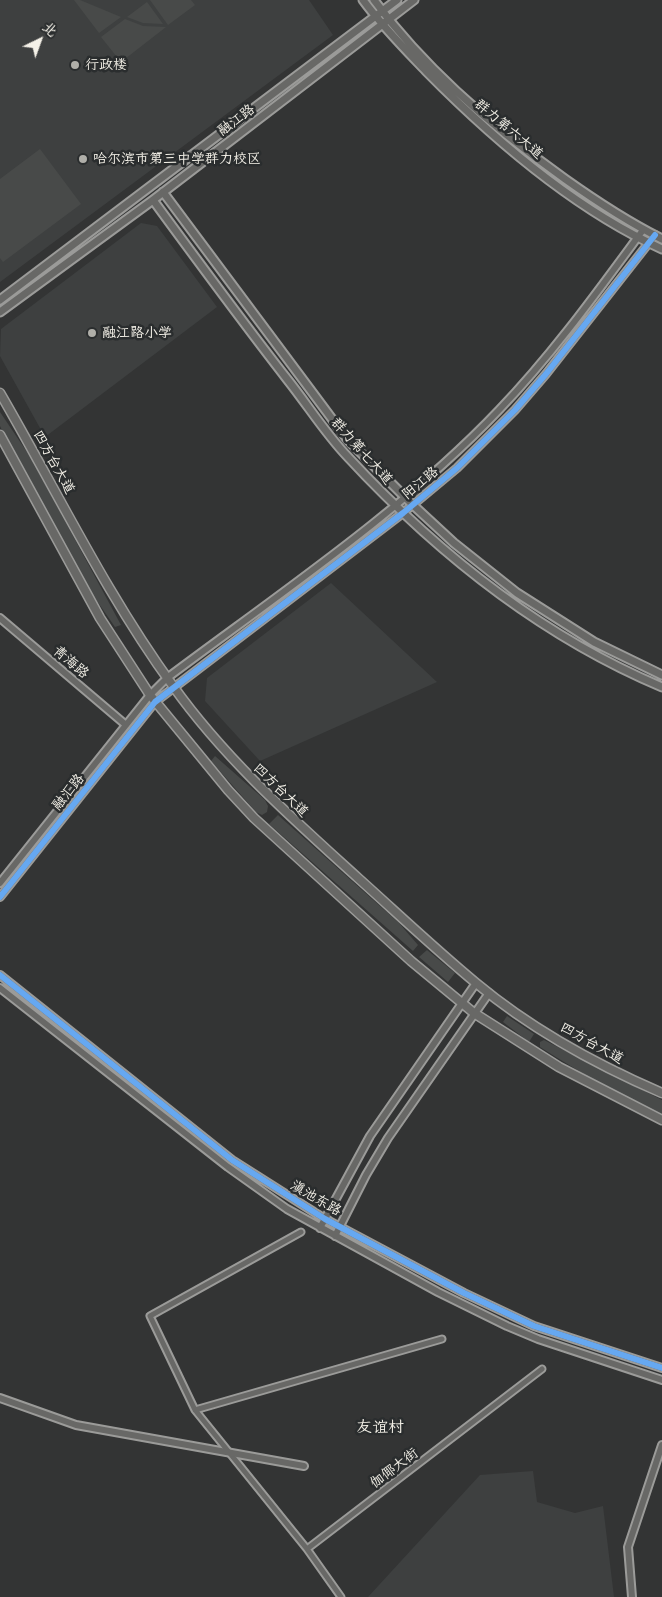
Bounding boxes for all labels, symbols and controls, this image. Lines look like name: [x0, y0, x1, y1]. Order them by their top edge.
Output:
north arrow: [15, 15, 65, 65]
text: 北: [39, 17, 62, 40]
place label: 行政楼: [85, 57, 127, 73]
marker: 行政楼: [69, 59, 81, 71]
street label: 群力第六大道: [471, 96, 547, 162]
street label: 融江路: [214, 101, 258, 139]
place label: 哈尔滨市第三中学群力校区: [93, 151, 261, 167]
marker: 哈尔滨市第三中学群力校区: [77, 153, 89, 165]
place label: 融江路小学: [102, 325, 172, 341]
marker: 融江路小学: [86, 327, 98, 339]
street label: 群力第七大道: [328, 414, 396, 488]
street label: 四方台大道: [30, 427, 78, 497]
street label: 阳江路: [399, 463, 441, 503]
street label: 青海路: [50, 642, 92, 682]
street label: 四方台大道: [250, 760, 312, 820]
street label: 融汇路: [48, 770, 88, 814]
street label: 四方台大道: [557, 1019, 627, 1067]
street label: 滇池东路: [288, 1177, 344, 1219]
district label: 友谊村: [356, 1417, 404, 1437]
street label: 伽倻大街: [367, 1444, 421, 1492]

